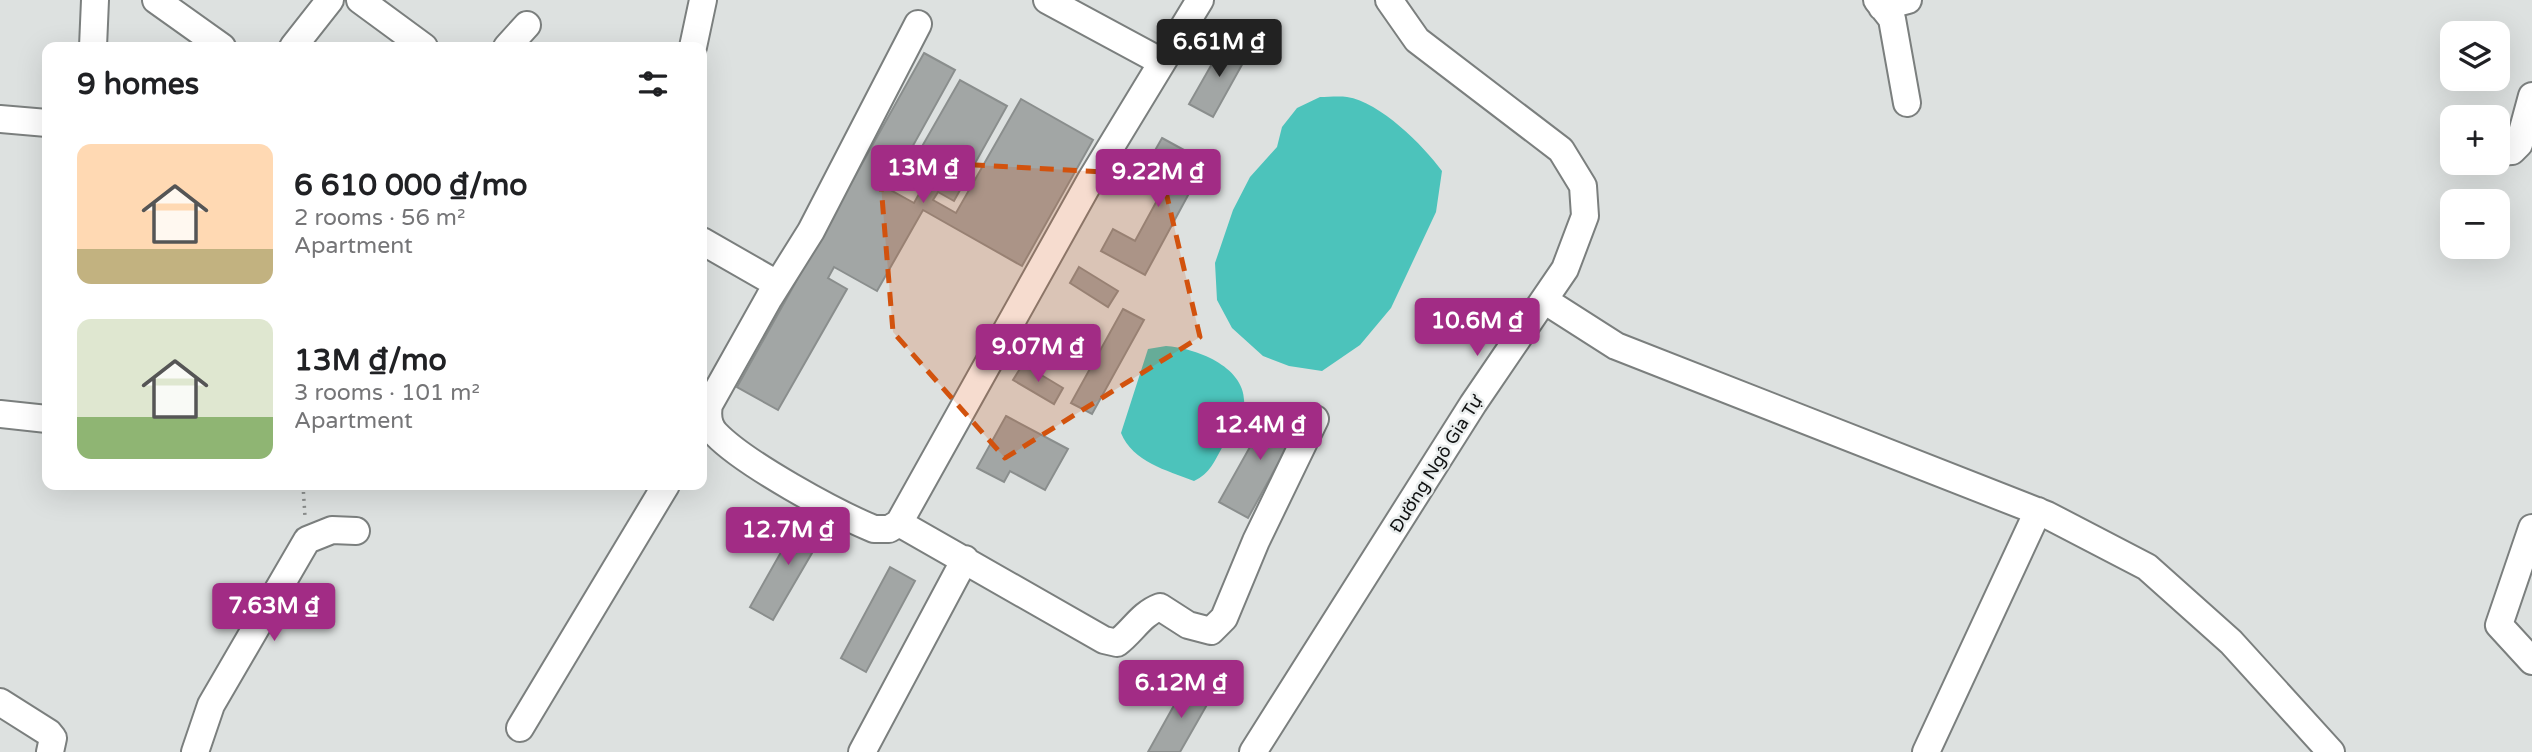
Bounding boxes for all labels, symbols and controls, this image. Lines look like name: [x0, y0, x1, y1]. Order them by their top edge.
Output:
pin: 6.61M ₫: [1154, 20, 1284, 79]
map controls: [2440, 21, 2510, 259]
button: layers: [2440, 21, 2510, 91]
text: 6.61M ₫: [1173, 28, 1265, 56]
icon: filters: [634, 65, 672, 103]
text: 9 homes: [77, 66, 199, 103]
button: +: [2440, 105, 2510, 175]
pin: 13M ₫: [874, 146, 972, 205]
pin: 9.22M ₫: [1093, 150, 1223, 209]
text: 13M ₫: [887, 154, 959, 182]
text: 9.22M ₫: [1112, 158, 1204, 186]
text: 6 610 000 ₫/mo: [294, 167, 528, 204]
icon: home: [133, 172, 217, 256]
button: −: [2440, 189, 2510, 259]
text: 2 rooms · 56 m²: [294, 204, 465, 232]
text: Apartment: [294, 232, 413, 260]
pin: 10.6M ₫: [1412, 298, 1542, 358]
text: 10.6M ₫: [1431, 307, 1523, 335]
pin: 9.07M ₫: [973, 324, 1103, 384]
text: 9.07M ₫: [992, 333, 1084, 361]
text: 13M ₫/mo: [294, 342, 447, 379]
icon: home: [133, 347, 217, 431]
text: 3 rooms · 101 m²: [294, 379, 480, 407]
street label: Đường Ngô Gia Tự: [1385, 390, 1488, 537]
pin: 12.4M ₫: [1195, 402, 1325, 462]
text: Apartment: [294, 407, 413, 435]
text: 12.4M ₫: [1214, 411, 1306, 439]
pin: 12.7M ₫: [723, 508, 853, 567]
text: 12.7M ₫: [742, 516, 834, 544]
pin: 7.63M ₫: [209, 584, 339, 643]
text: 7.63M ₫: [228, 592, 320, 620]
pin: 6.12M ₫: [1116, 660, 1246, 720]
text: 6.12M ₫: [1135, 669, 1227, 697]

